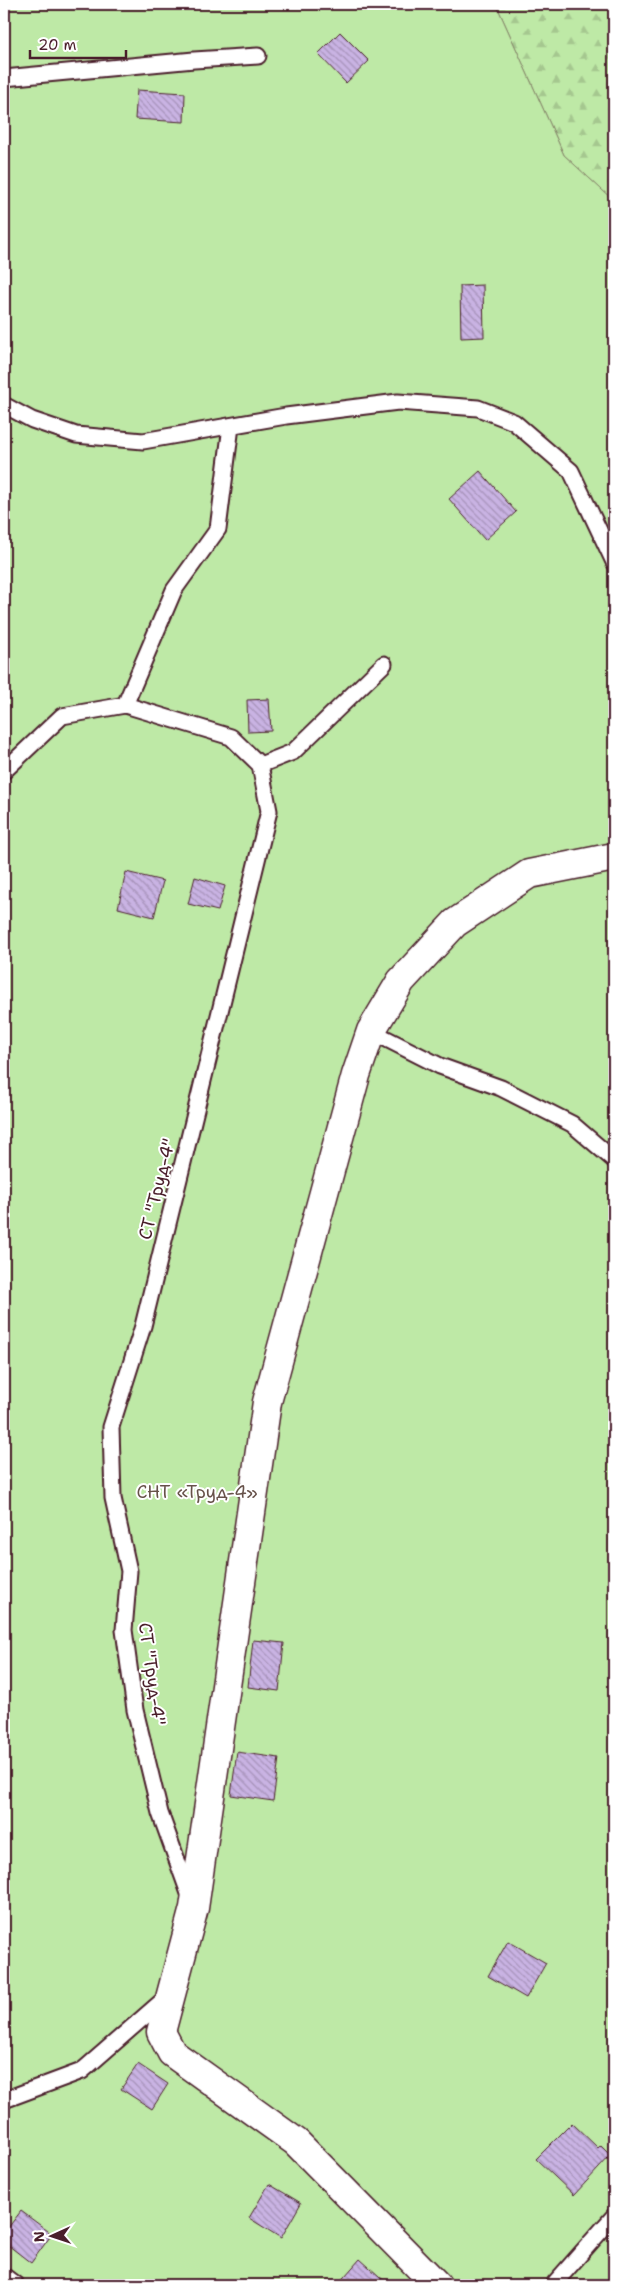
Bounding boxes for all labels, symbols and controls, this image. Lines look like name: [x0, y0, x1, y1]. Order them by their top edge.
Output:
scale bar: [30, 28, 126, 60]
text: 20 m: [38, 35, 77, 55]
street label: СТ "Труд-4": [133, 1136, 181, 1242]
park label: СНТ «Труд-4»: [136, 1480, 258, 1504]
street label: СТ "Труд-4": [133, 1621, 171, 1727]
north arrow: [28, 2212, 78, 2262]
text: N: [30, 2231, 48, 2243]

